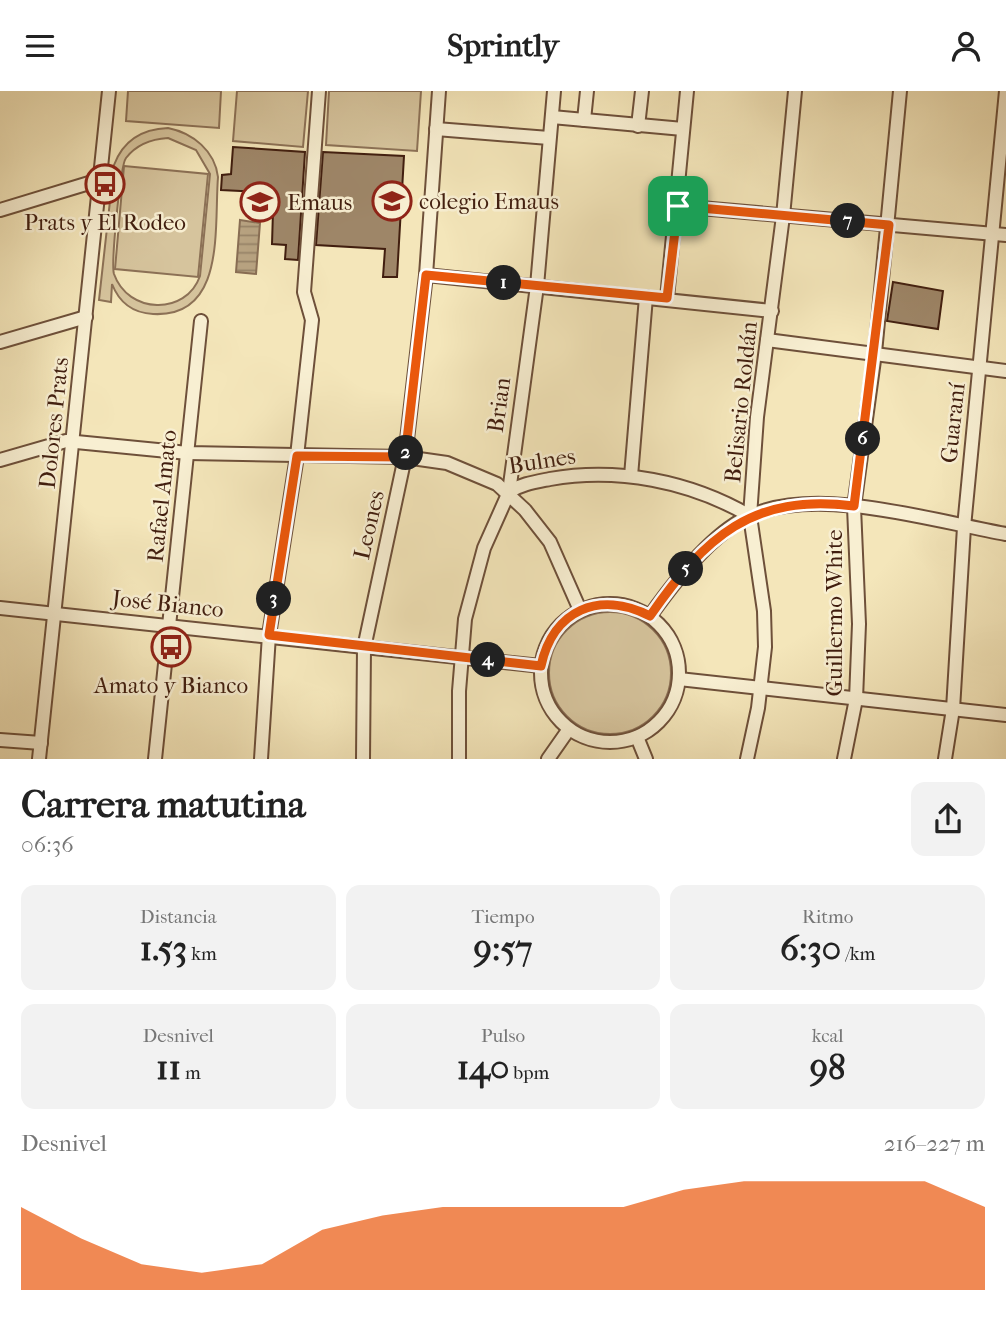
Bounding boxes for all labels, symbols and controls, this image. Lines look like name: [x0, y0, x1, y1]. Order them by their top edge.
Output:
icon: menu: [21, 27, 59, 65]
text: Sprintly: [447, 27, 559, 64]
icon: person: [947, 27, 985, 65]
bus stop icon: Prats y El Rodeo: [84, 163, 126, 205]
pin: [648, 176, 708, 236]
school or university icon: colegio Emaus: [371, 180, 413, 222]
school or university icon: Emaus: [239, 181, 281, 223]
icon: arrive: [659, 187, 697, 225]
place label: colegio Emaus: [419, 188, 559, 215]
place label: Emaus: [287, 189, 352, 216]
pin: 7: [830, 204, 866, 239]
place label: Prats y El Rodeo: [24, 209, 186, 236]
text: 7: [843, 209, 852, 231]
pin: 1: [486, 265, 522, 301]
text: 1: [500, 271, 507, 293]
street label: Belisario Roldán: [719, 319, 763, 484]
street label: Dolores Prats: [34, 356, 74, 490]
street label: Brian: [482, 375, 516, 434]
street label: Guaraní: [935, 381, 971, 464]
pin: 6: [846, 421, 880, 457]
text: 6: [857, 427, 868, 449]
street label: Rafael Amato: [142, 428, 182, 564]
pin: 2: [388, 435, 424, 471]
text: 2: [401, 441, 410, 463]
street label: Bulnes: [507, 442, 577, 480]
street label: Leones: [348, 488, 390, 562]
street label: Guillermo White: [821, 529, 848, 697]
pin: 5: [668, 552, 704, 587]
text: 5: [681, 557, 690, 579]
pin: 3: [256, 581, 292, 617]
street label: José Bianco: [109, 585, 225, 623]
text: 3: [270, 587, 277, 609]
bus stop icon: Amato y Bianco: [150, 626, 192, 668]
pin: 4: [470, 643, 505, 677]
text: 4: [482, 648, 493, 670]
place label: Amato y Bianco: [93, 672, 248, 699]
text: Carrera matutina: [21, 782, 305, 827]
button: share: [911, 782, 985, 856]
text: 06:36: [21, 831, 74, 858]
text: Distancia: [140, 906, 217, 928]
text: Tiempo: [471, 906, 535, 928]
text: Ritmo: [802, 906, 853, 928]
text: 1.53: [140, 928, 187, 969]
text: 9:57: [474, 928, 532, 969]
text: 6:30: [780, 928, 841, 969]
text: km: [187, 943, 217, 965]
text: /km: [841, 943, 875, 965]
text: Desnivel: [143, 1025, 214, 1047]
text: Pulso: [481, 1025, 525, 1047]
text: kcal: [812, 1025, 844, 1047]
text: 11: [156, 1047, 181, 1088]
text: 140: [457, 1047, 509, 1088]
text: 98: [810, 1047, 846, 1088]
text: m: [181, 1062, 201, 1084]
text: bpm: [509, 1062, 549, 1084]
text: Desnivel: [21, 1130, 107, 1157]
text: 216–227 m: [884, 1130, 985, 1157]

